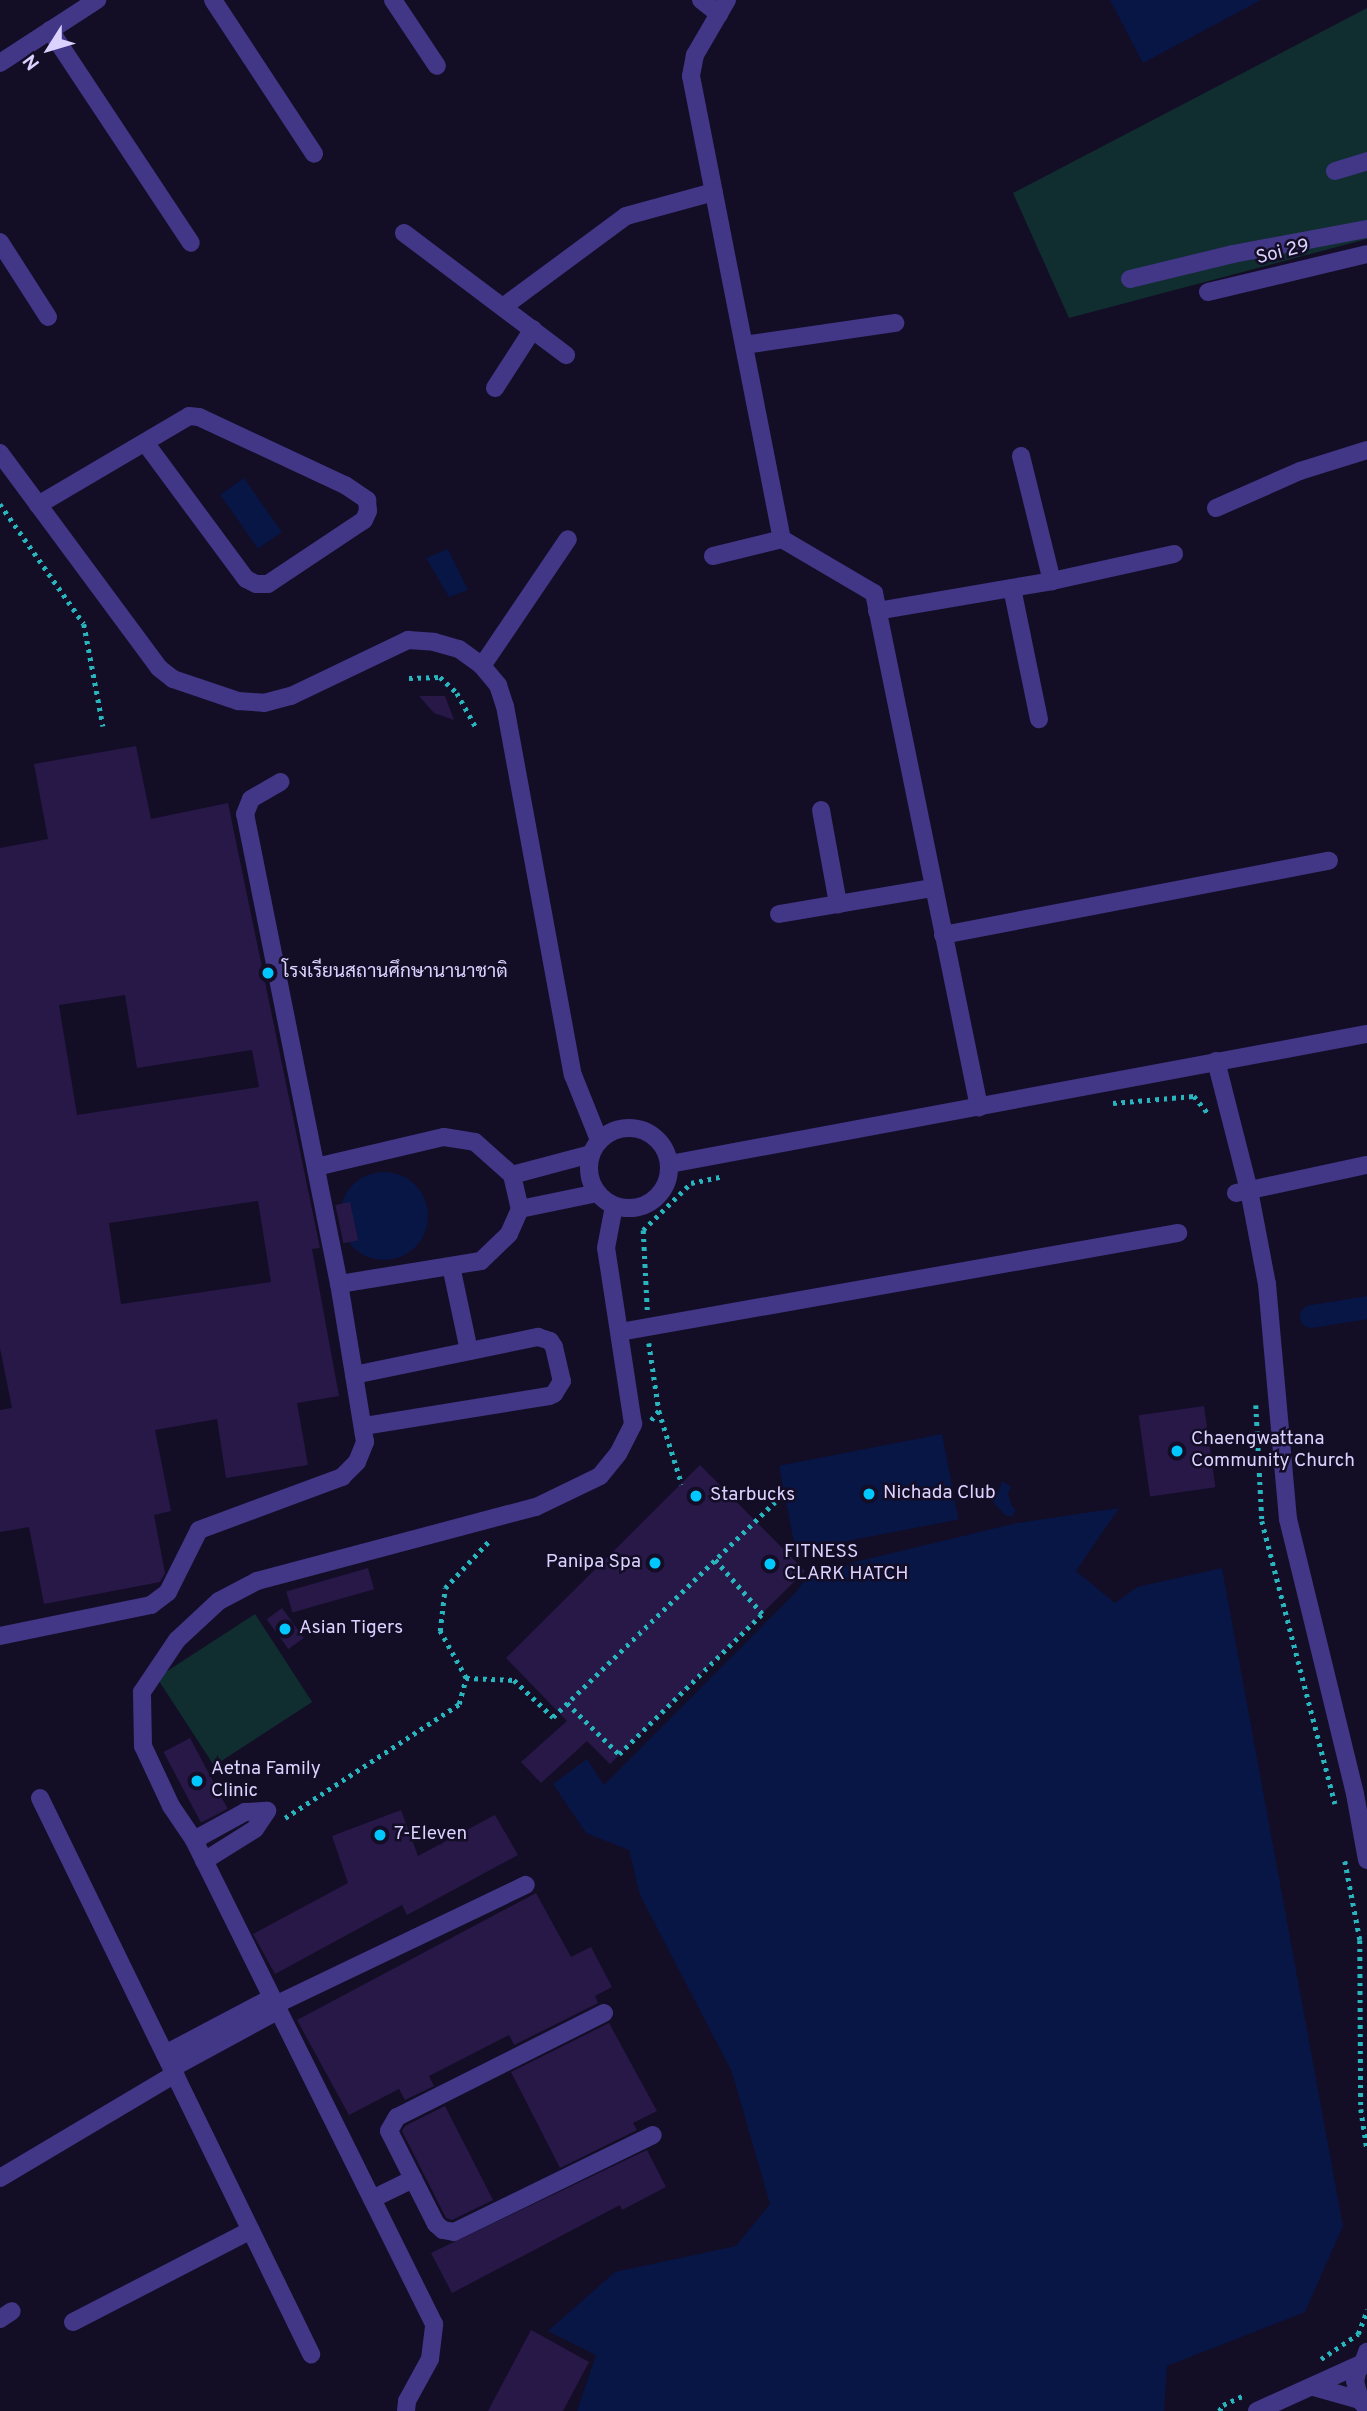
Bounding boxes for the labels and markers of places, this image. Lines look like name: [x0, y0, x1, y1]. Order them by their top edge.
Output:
place label: โรงเรียนสถานศึกษานานาชาติ: [282, 962, 508, 984]
marker: โรงเรียนสถานศึกษานานาชาติ: [260, 965, 276, 981]
place label: Chaengwattana Community Church: [1191, 1429, 1355, 1473]
marker: Chaengwattana Community Church: [1169, 1443, 1185, 1459]
place label: Nichada Club: [883, 1483, 996, 1505]
place label: Starbucks: [710, 1485, 795, 1507]
marker: Nichada Club: [861, 1486, 877, 1502]
marker: Starbucks: [688, 1488, 704, 1504]
place label: FITNESS CLARK HATCH: [784, 1542, 909, 1586]
place label: Panipa Spa: [546, 1552, 641, 1574]
marker: Panipa Spa: [647, 1555, 663, 1571]
marker: FITNESS CLARK HATCH: [762, 1556, 778, 1572]
place label: Asian Tigers: [299, 1618, 404, 1640]
marker: Asian Tigers: [277, 1621, 293, 1637]
place label: Aetna Family Clinic: [211, 1759, 321, 1803]
marker: Aetna Family Clinic: [189, 1773, 205, 1789]
place label: 7-Eleven: [394, 1824, 467, 1846]
marker: 7-Eleven: [372, 1827, 388, 1843]

